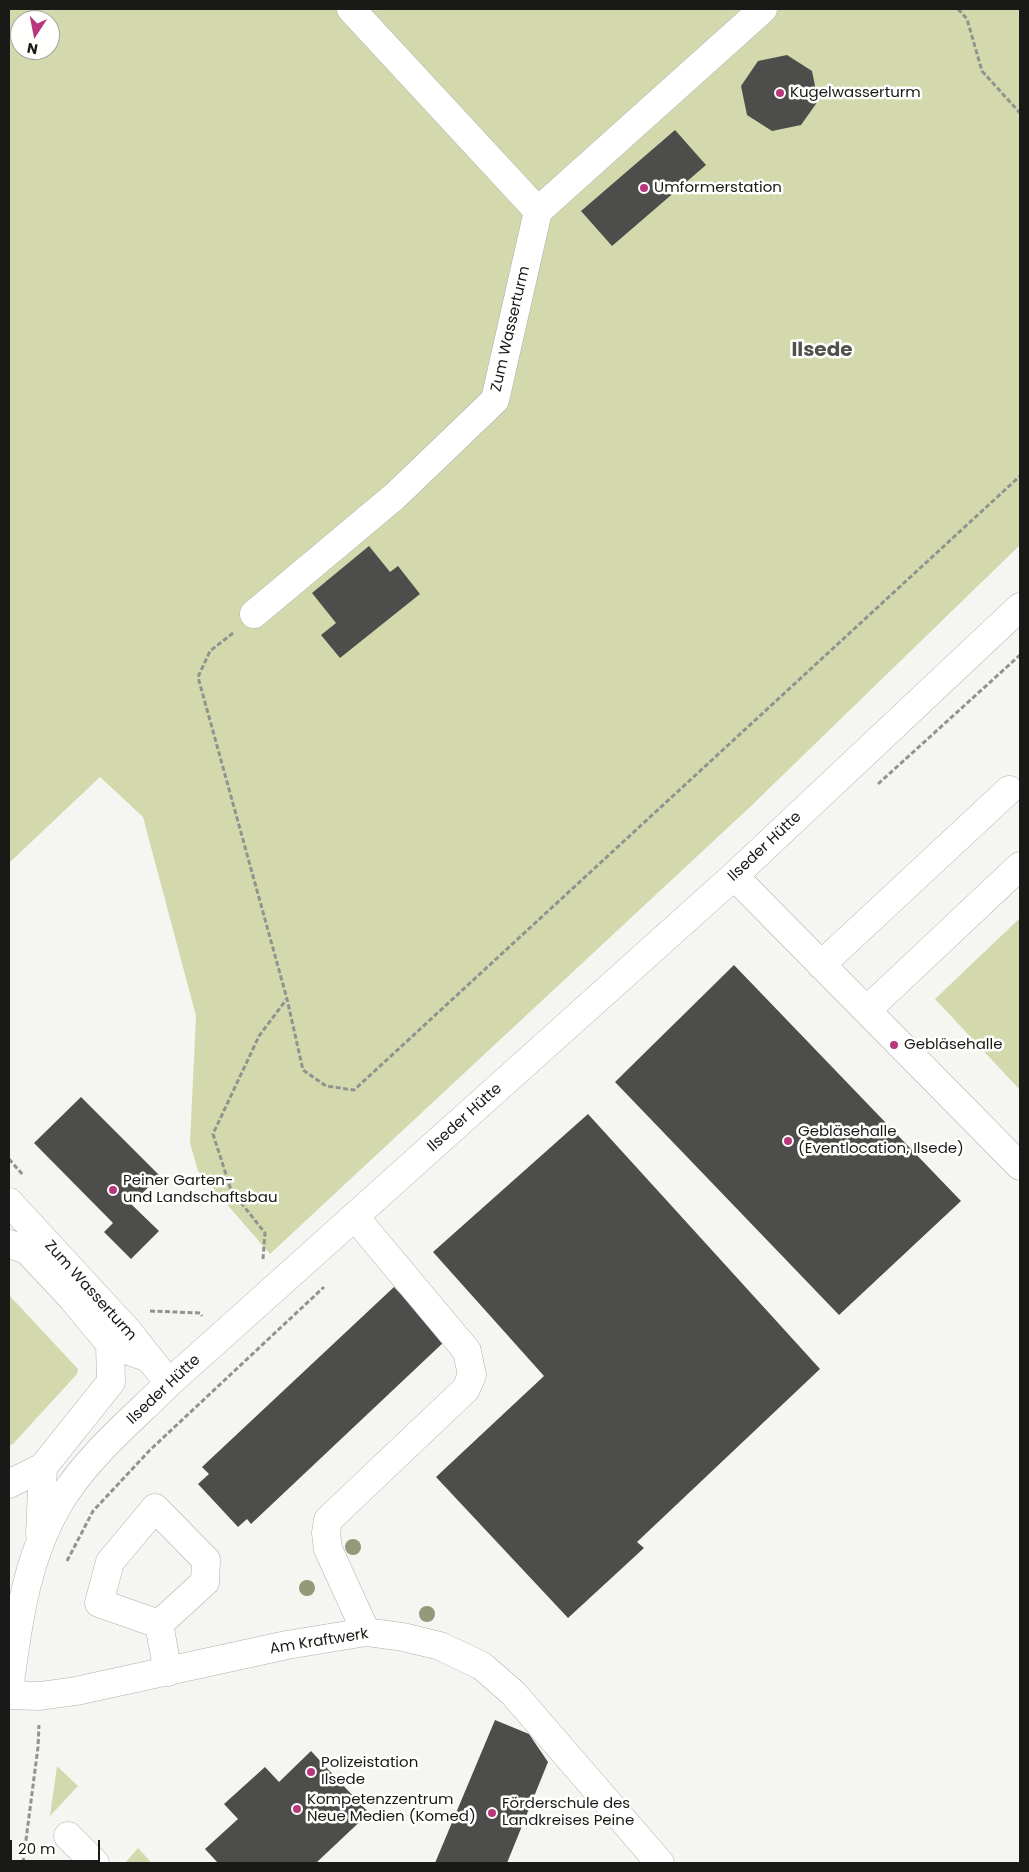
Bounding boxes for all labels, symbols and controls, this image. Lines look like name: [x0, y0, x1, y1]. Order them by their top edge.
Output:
north arrow: [10, 10, 60, 60]
text: N: [25, 38, 39, 60]
place label: Kugelwasserturm: [790, 84, 921, 102]
marker: Kugelwasserturm: [774, 87, 786, 99]
place label: Umformerstation: [654, 179, 782, 197]
marker: Umformerstation: [638, 182, 650, 194]
street label: Zum Wasserturm: [488, 264, 534, 394]
district label: Ilsede: [791, 339, 853, 363]
street label: Ilseder Hütte: [725, 808, 805, 886]
place label: Gebläsehalle: [904, 1036, 1002, 1054]
marker: Gebläsehalle: [888, 1039, 900, 1051]
street label: Ilseder Hütte: [424, 1080, 506, 1156]
place label: Gebläsehalle (Eventlocation, Ilsede): [798, 1123, 964, 1158]
marker: Gebläsehalle (Eventlocation, Ilsede): [782, 1135, 794, 1147]
place label: Peiner Garten- und Landschaftsbau: [123, 1172, 277, 1207]
marker: Peiner Garten- und Landschaftsbau: [107, 1184, 119, 1196]
street label: Zum Wasserturm: [40, 1237, 140, 1345]
street label: Ilseder Hütte: [124, 1351, 204, 1429]
street label: Am Kraftwerk: [268, 1625, 370, 1659]
place label: Polizeistation Ilsede: [321, 1754, 418, 1789]
marker: Polizeistation Ilsede: [305, 1766, 317, 1778]
place label: Kompetenzzentrum Neue Medien (Komed): [307, 1791, 476, 1826]
place label: Förderschule des Landkreises Peine: [502, 1795, 634, 1830]
marker: Kompetenzzentrum Neue Medien (Komed): [291, 1803, 303, 1815]
marker: Förderschule des Landkreises Peine: [486, 1807, 498, 1819]
scale bar: [12, 1830, 102, 1862]
text: 20 m: [18, 1838, 56, 1859]

